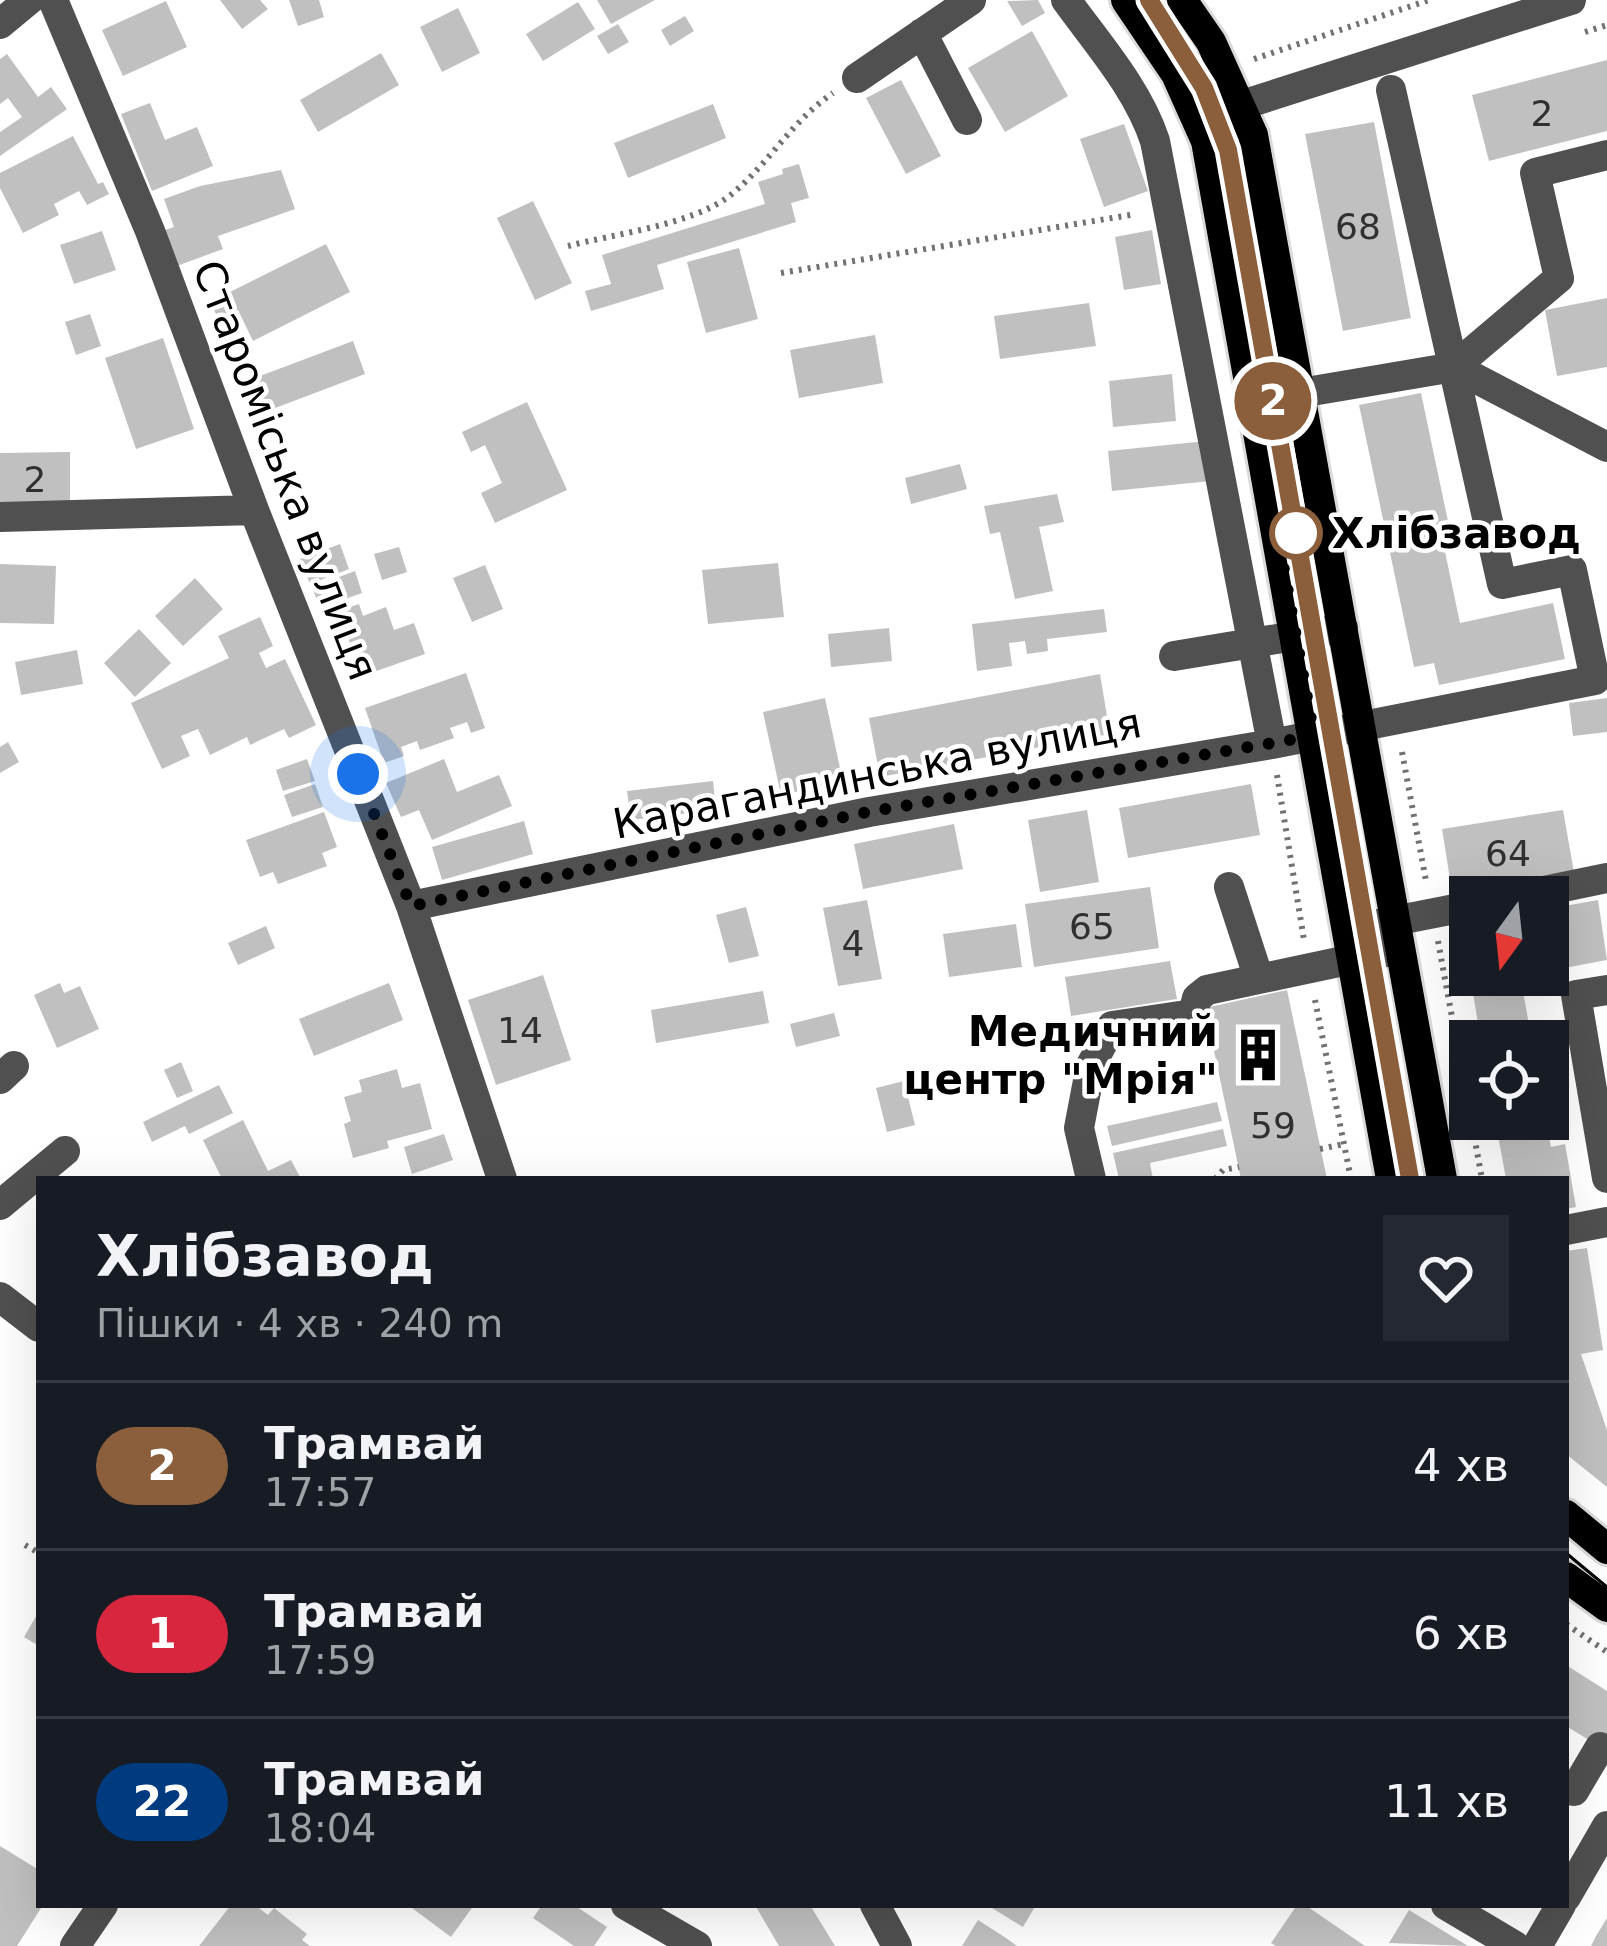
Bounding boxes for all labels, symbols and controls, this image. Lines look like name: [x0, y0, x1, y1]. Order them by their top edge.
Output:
house number: 2: [1531, 93, 1553, 134]
house number: 68: [1335, 206, 1381, 247]
street label: Староміська вулиця: [183, 254, 388, 687]
line badge: 2: [1234, 362, 1312, 440]
text: 2: [1258, 376, 1288, 425]
house number: 2: [24, 459, 46, 500]
marker: Хлібзавод: [1271, 508, 1321, 558]
place label: Хлібзавод: [1332, 509, 1581, 558]
street label: Карагандинська вулиця: [609, 698, 1145, 849]
your location: [328, 744, 388, 804]
house number: 64: [1485, 833, 1531, 874]
north arrow: [1449, 876, 1569, 996]
map controls: [1449, 876, 1569, 1140]
house number: 65: [1069, 906, 1115, 947]
house number: 4: [842, 923, 864, 964]
place label: Медичний центр "Мрія": [903, 1007, 1218, 1104]
house number: 14: [497, 1010, 543, 1051]
button: locate: [1449, 1020, 1569, 1140]
building icon: Медичний центр "Мрія": [1229, 1026, 1287, 1084]
house number: 59: [1250, 1105, 1296, 1146]
button: heart: [1383, 1215, 1509, 1341]
text: Хлібзавод: [96, 1223, 434, 1289]
text: Пішки · 4 хв · 240 m: [96, 1301, 503, 1346]
text: Трамвай: [264, 1417, 484, 1470]
text: 4 хв: [1413, 1439, 1509, 1492]
text: 2: [147, 1441, 177, 1490]
text: 17:57: [264, 1470, 376, 1515]
text: Трамвай: [264, 1585, 484, 1638]
text: 6 хв: [1413, 1607, 1509, 1660]
text: 1: [147, 1609, 177, 1658]
text: 17:59: [264, 1638, 376, 1683]
text: Трамвай: [264, 1753, 484, 1806]
text: 11 хв: [1384, 1775, 1509, 1828]
text: 22: [133, 1777, 191, 1826]
text: 18:04: [264, 1806, 376, 1851]

